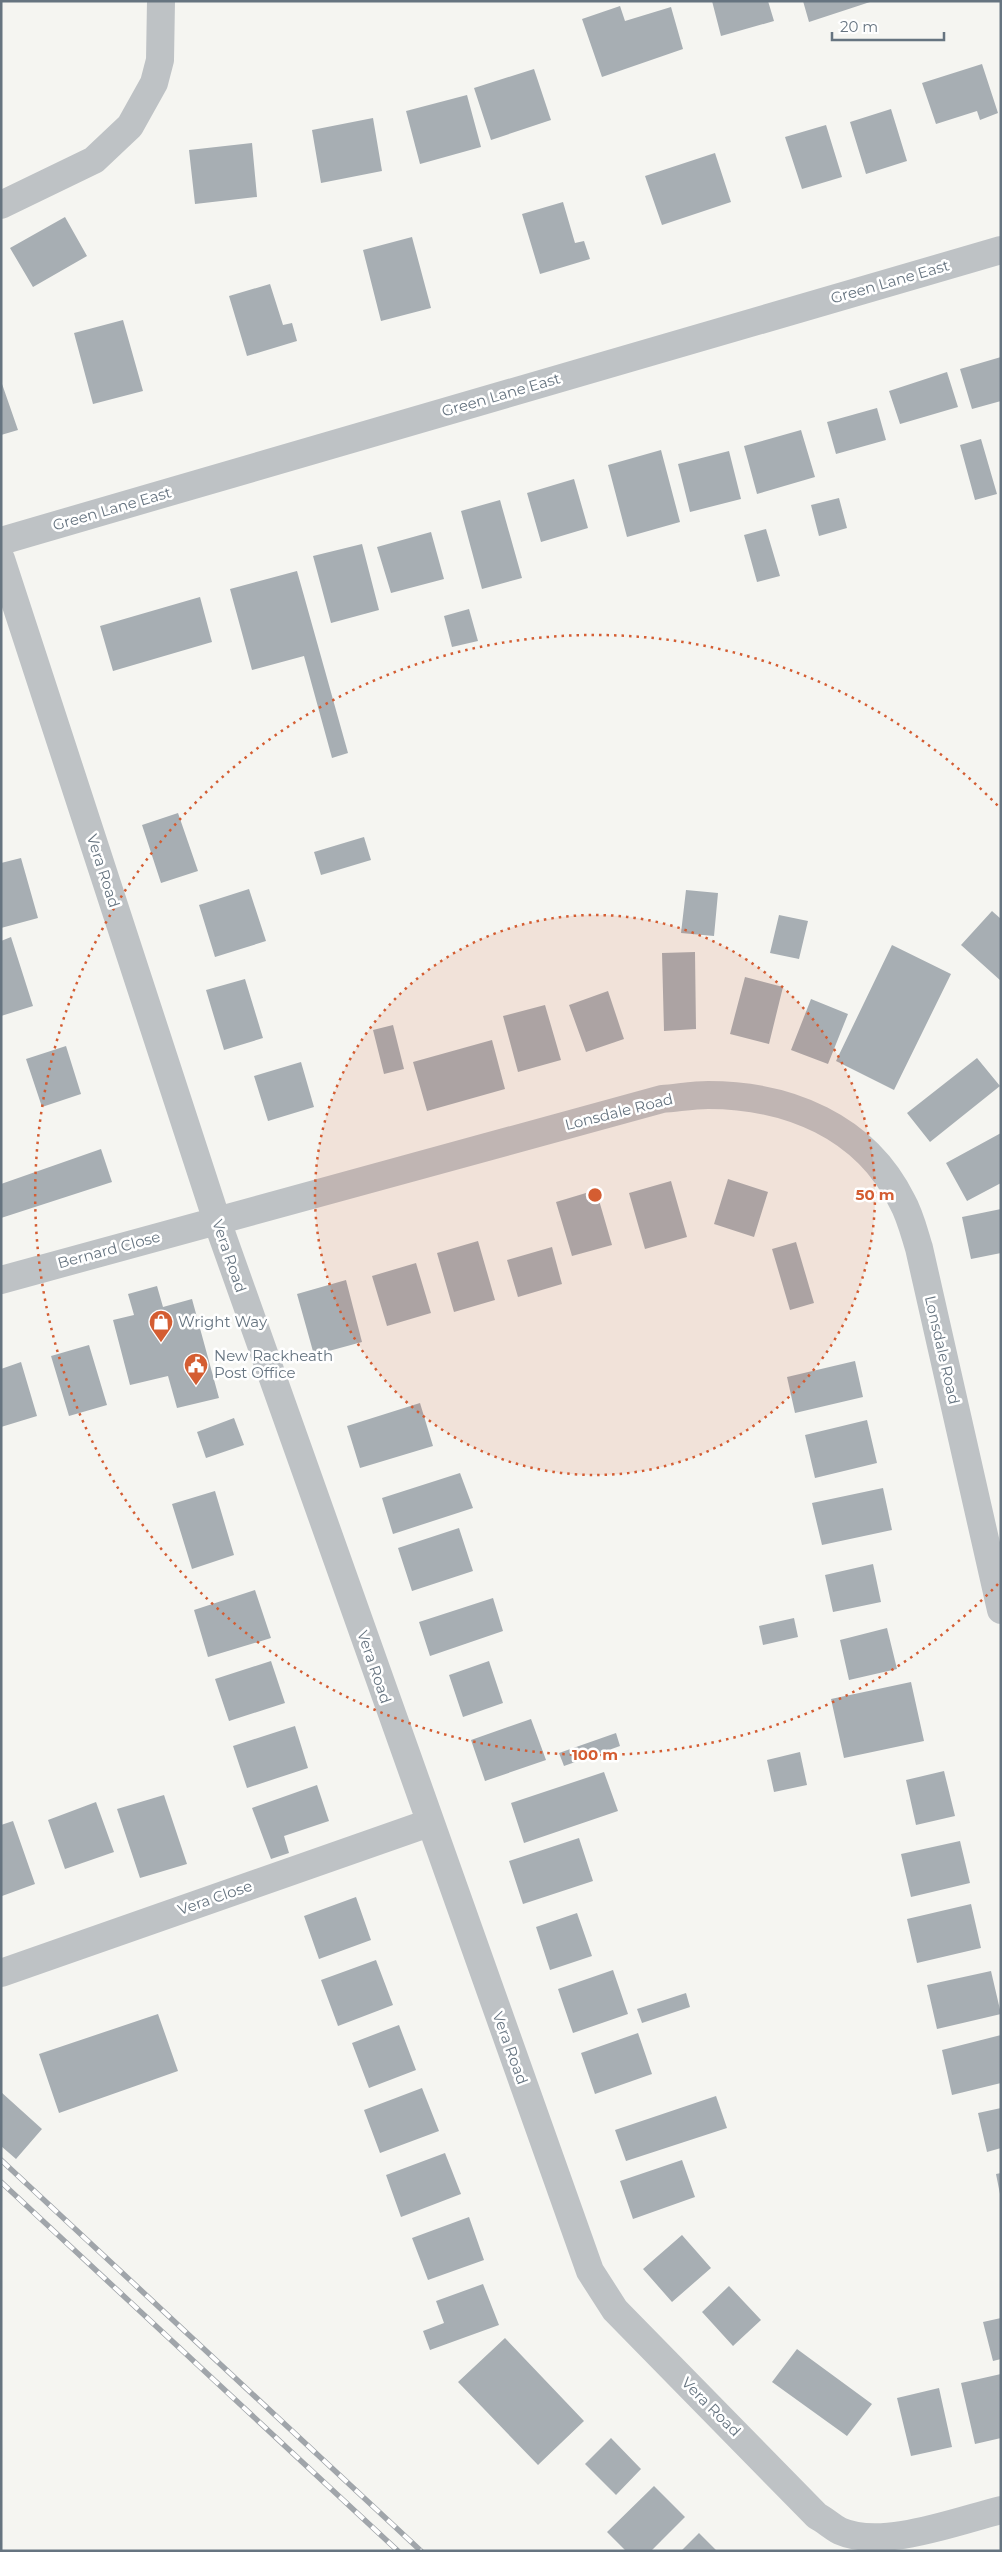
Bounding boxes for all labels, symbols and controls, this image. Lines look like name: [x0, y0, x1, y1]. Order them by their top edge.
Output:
scale bar: [832, 10, 944, 42]
text: 20 m: [840, 17, 878, 36]
street label: Green Lane East: [828, 255, 951, 308]
street label: Green Lane East: [439, 368, 562, 421]
street label: Green Lane East: [50, 482, 173, 535]
street label: Vera Road: [83, 832, 124, 910]
street label: Lonsdale Road: [563, 1089, 675, 1134]
text: 50 m: [855, 1185, 895, 1204]
centre of rings: [586, 1186, 604, 1204]
street label: Vera Road: [208, 1217, 251, 1295]
street label: Bernard Close: [55, 1227, 162, 1272]
street label: Lonsdale Road: [921, 1294, 964, 1406]
shop icon: Wright Way: [148, 1309, 174, 1343]
place label: Wright Way: [178, 1312, 268, 1331]
place label: New Rackheath Post Office: [214, 1346, 333, 1382]
public building icon: New Rackheath Post Office: [183, 1352, 209, 1386]
street label: Vera Road: [353, 1628, 396, 1706]
text: 100 m: [572, 1745, 618, 1764]
street label: Vera Close: [175, 1876, 255, 1919]
street label: Vera Road: [489, 2009, 532, 2087]
street label: Vera Road: [678, 2373, 745, 2440]

